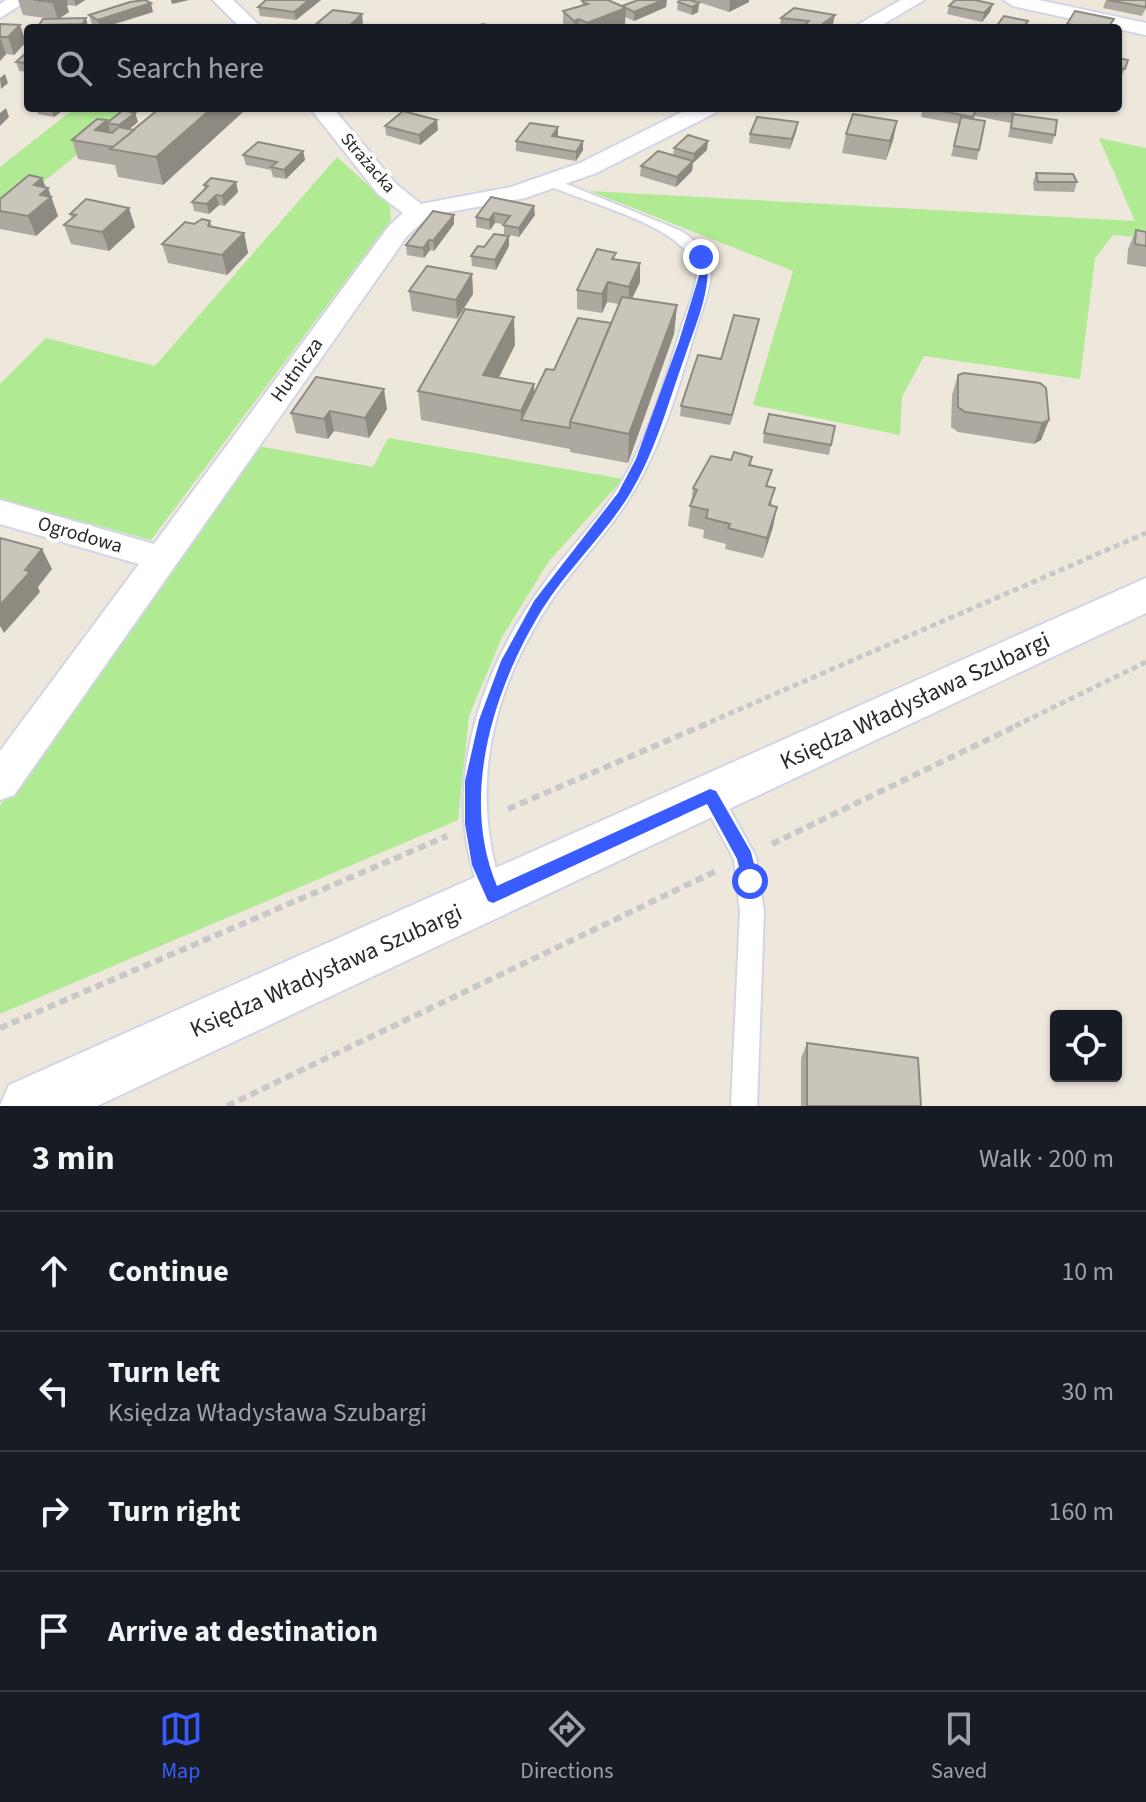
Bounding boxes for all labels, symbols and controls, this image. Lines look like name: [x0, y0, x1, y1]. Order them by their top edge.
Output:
search box: [24, 24, 1122, 112]
icon: search: [52, 46, 96, 90]
text: Search here: [116, 47, 264, 90]
street label: Strażacka: [335, 127, 401, 199]
route end: [683, 239, 719, 275]
street label: Hutnicza: [264, 332, 330, 408]
street label: Ogrodowa: [34, 510, 126, 560]
street label: Księdza Władysława Szubargi: [774, 623, 1056, 779]
route start: [732, 863, 768, 899]
street label: Księdza Władysława Szubargi: [184, 895, 468, 1047]
map controls: [1050, 1010, 1122, 1082]
button: locate: [1050, 1010, 1122, 1082]
text: 3 min: [32, 1134, 115, 1183]
text: Walk · 200 m: [979, 1140, 1114, 1177]
icon: ahead: [32, 1249, 76, 1293]
text: Continue: [108, 1250, 229, 1293]
text: 10 m: [1061, 1253, 1114, 1290]
text: Turn left: [108, 1351, 220, 1394]
icon: left: [32, 1369, 76, 1413]
text: 30 m: [1061, 1373, 1114, 1410]
text: Księdza Władysława Szubargi: [108, 1394, 427, 1431]
icon: right: [32, 1489, 76, 1533]
text: Turn right: [108, 1490, 240, 1533]
text: 160 m: [1048, 1493, 1114, 1530]
icon: arrive: [32, 1609, 76, 1653]
text: Arrive at destination: [108, 1610, 378, 1653]
tab: Map: [159, 1707, 203, 1787]
tab: Directions: [520, 1707, 613, 1787]
tab: Saved: [931, 1707, 987, 1787]

